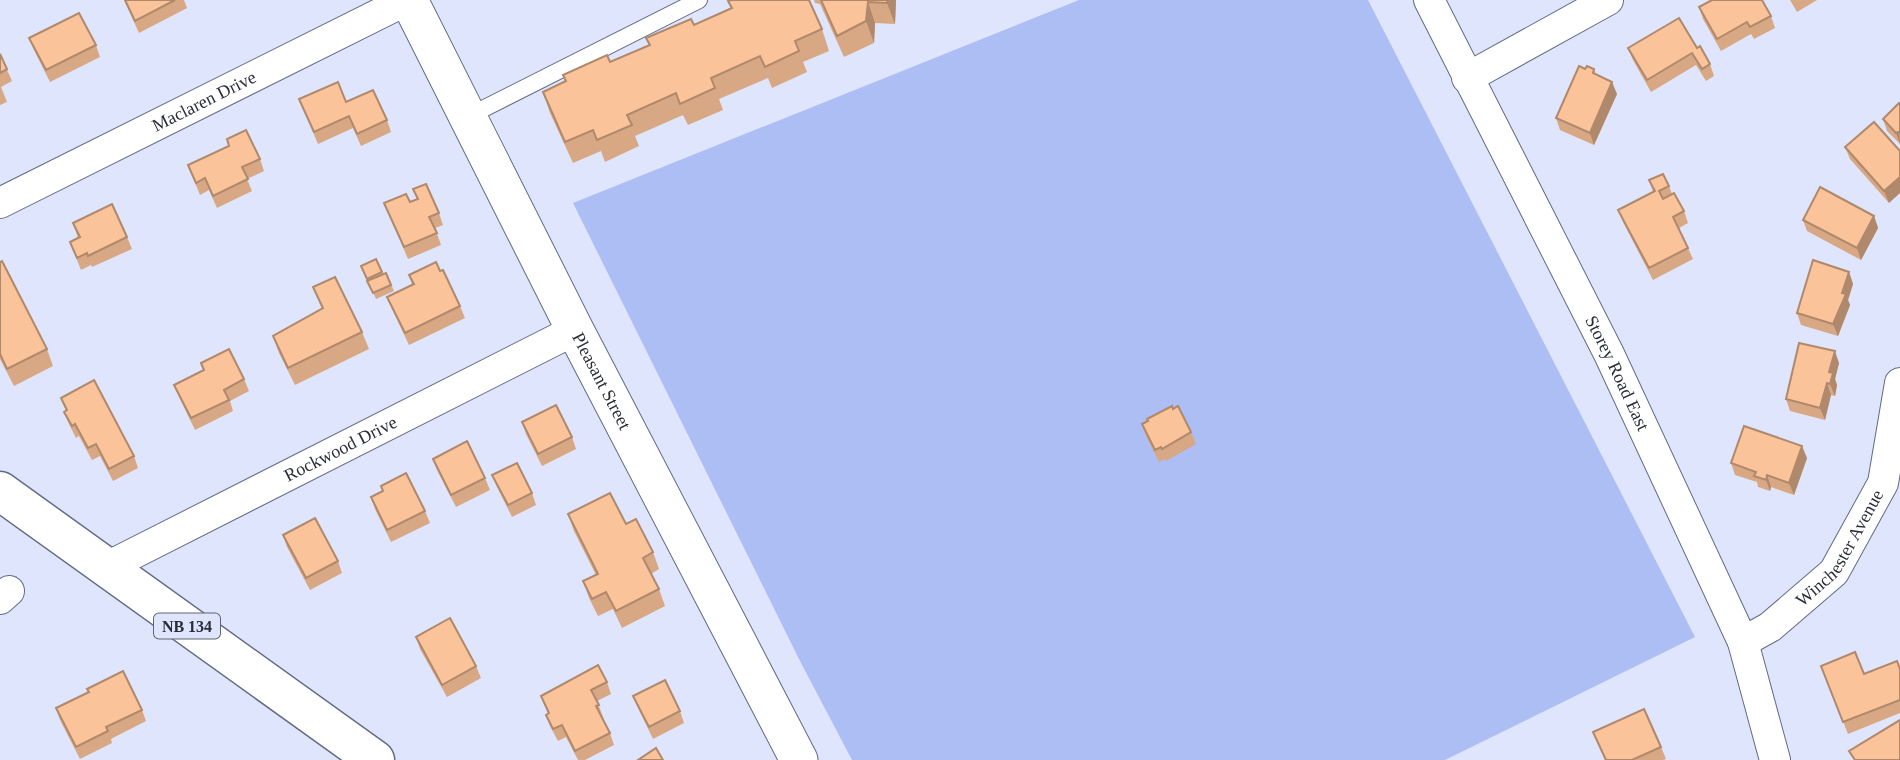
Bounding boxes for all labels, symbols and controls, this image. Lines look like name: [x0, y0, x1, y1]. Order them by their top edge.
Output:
street label: Maclaren Drive: [149, 67, 259, 136]
street label: Storey Road East: [1581, 312, 1653, 434]
street label: Pleasant Street: [568, 329, 635, 433]
street label: Rockwood Drive: [281, 412, 400, 486]
street label: Winchester Avenue: [1792, 486, 1887, 610]
road number: NB 134: [154, 614, 220, 638]

